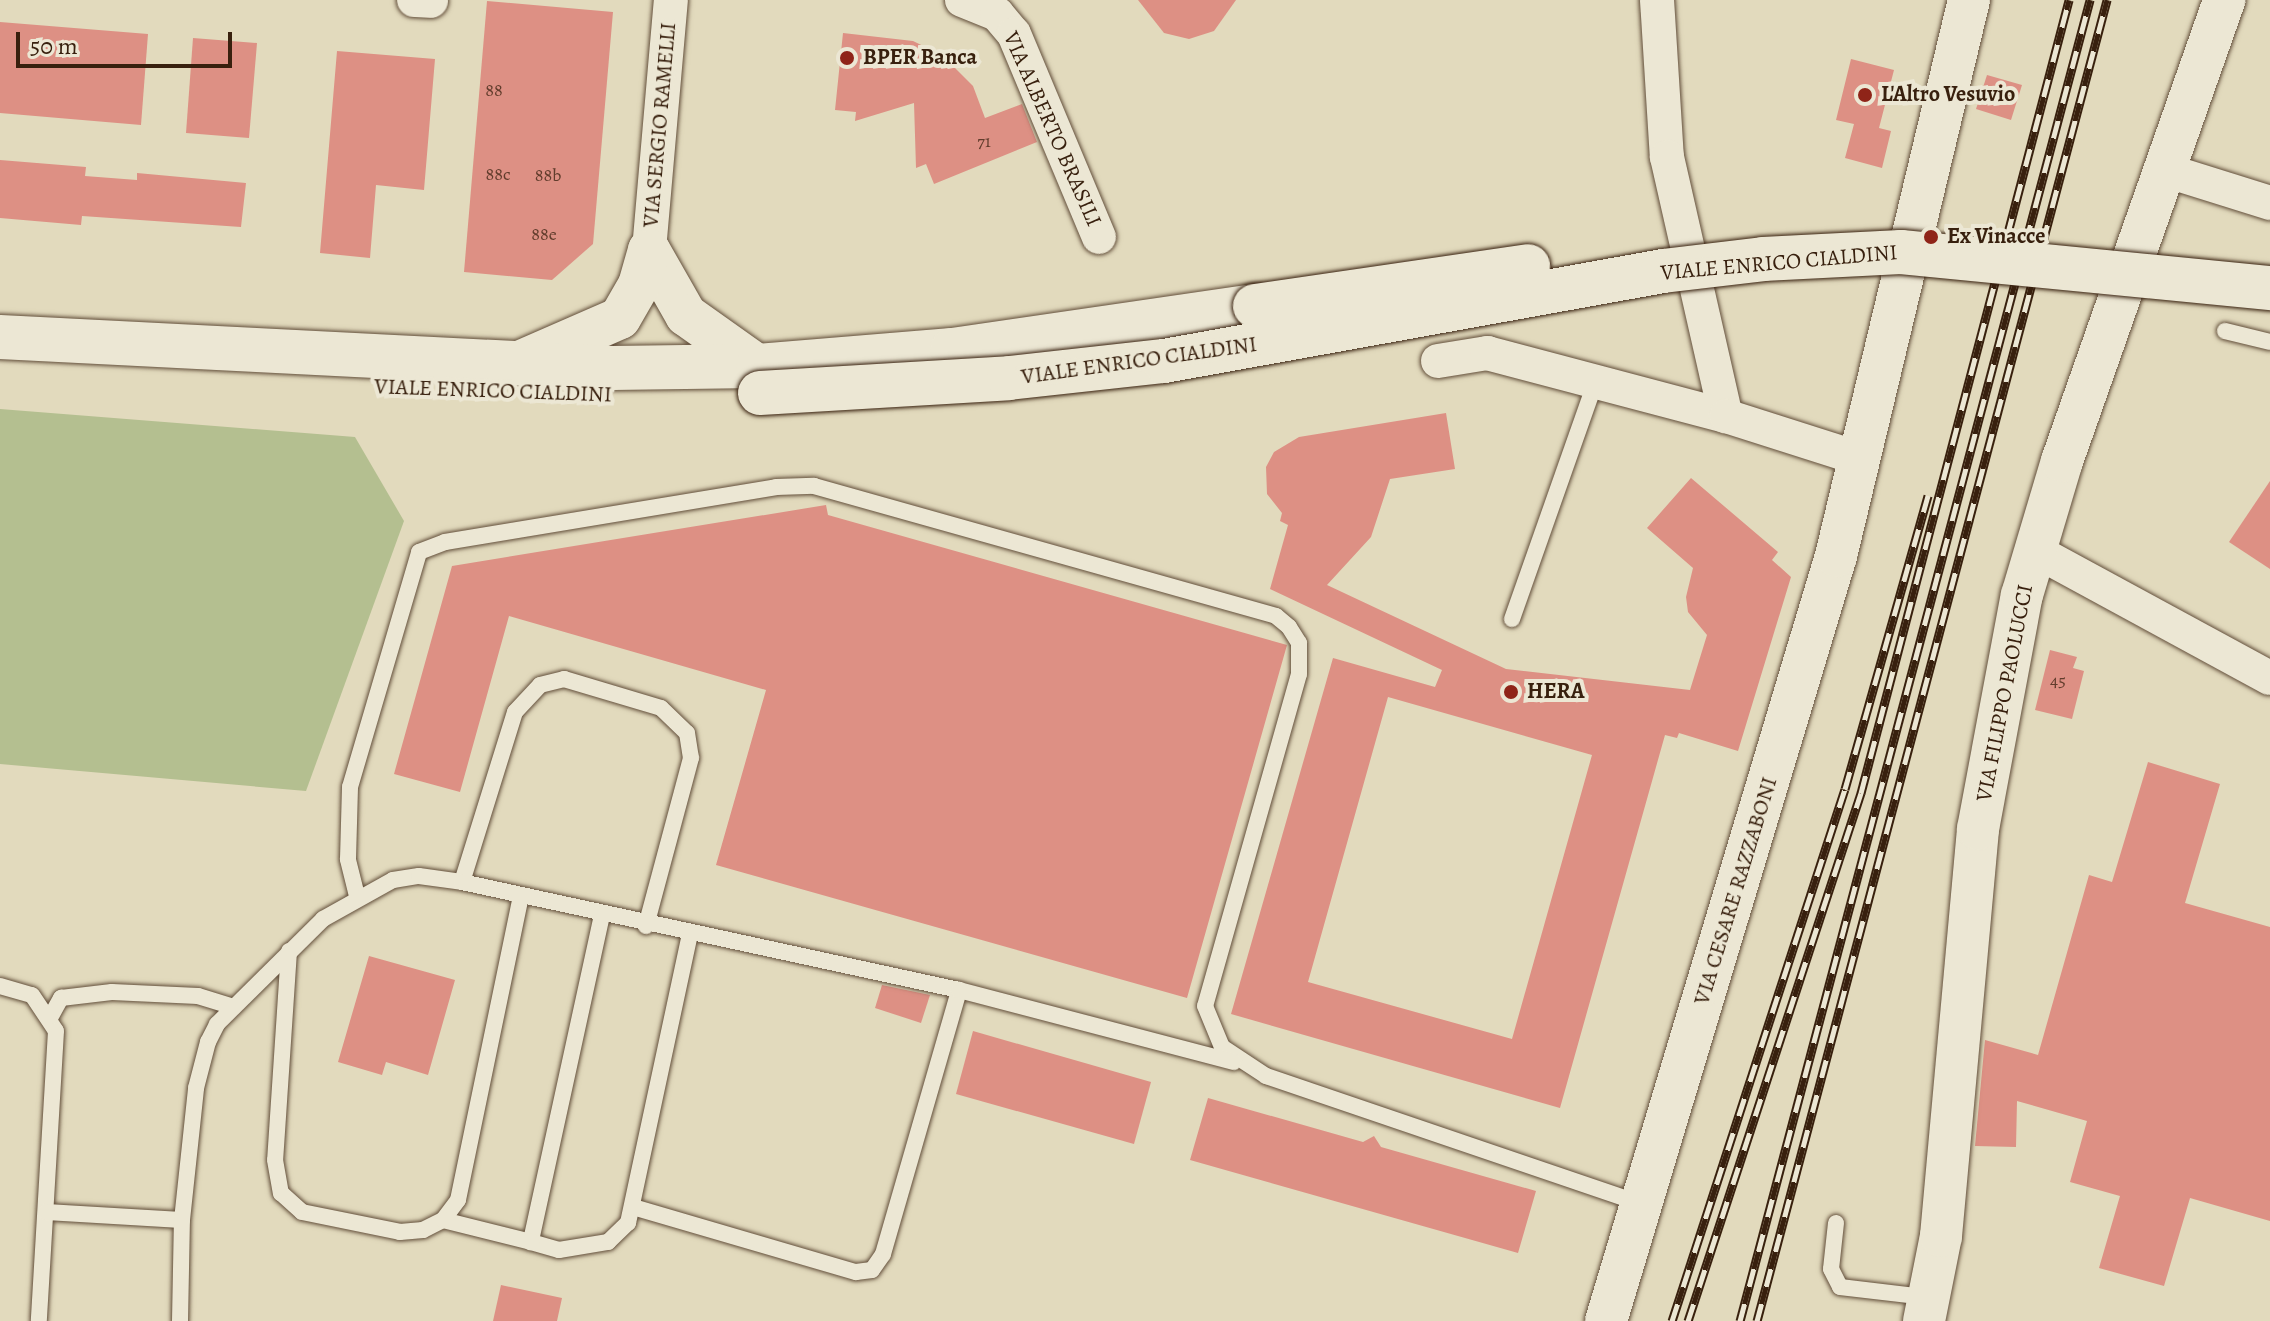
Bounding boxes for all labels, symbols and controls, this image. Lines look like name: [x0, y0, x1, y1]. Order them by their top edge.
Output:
scale bar: [20, 16, 236, 66]
street label: VIA SERGIO RAMELLI: [638, 21, 682, 229]
street label: VIA ALBERTO BRASILI: [997, 27, 1107, 231]
text: 50 m: [30, 30, 78, 62]
place label: BPER Banca: [863, 45, 977, 71]
marker: BPER Banca: [838, 49, 856, 67]
house number: 88: [485, 79, 503, 101]
place label: L'Altro Vesuvio: [1881, 82, 2015, 108]
marker: L'Altro Vesuvio: [1856, 86, 1874, 104]
house number: 71: [977, 130, 991, 152]
house number: 88c: [485, 163, 511, 185]
house number: 88b: [535, 164, 561, 186]
house number: 88e: [531, 223, 557, 245]
place label: Ex Vinacce: [1947, 224, 2045, 250]
marker: Ex Vinacce: [1922, 228, 1940, 246]
street label: VIALE ENRICO CIALDINI: [1660, 239, 1898, 287]
street label: VIALE ENRICO CIALDINI: [1020, 331, 1258, 391]
street label: VIALE ENRICO CIALDINI: [374, 374, 612, 408]
street label: VIA FILIPPO PAOLUCCI: [1971, 582, 2039, 804]
house number: 45: [2050, 669, 2066, 691]
place label: HERA: [1527, 679, 1584, 705]
marker: HERA: [1502, 683, 1520, 701]
street label: VIA CESARE RAZZABONI: [1689, 774, 1783, 1008]

